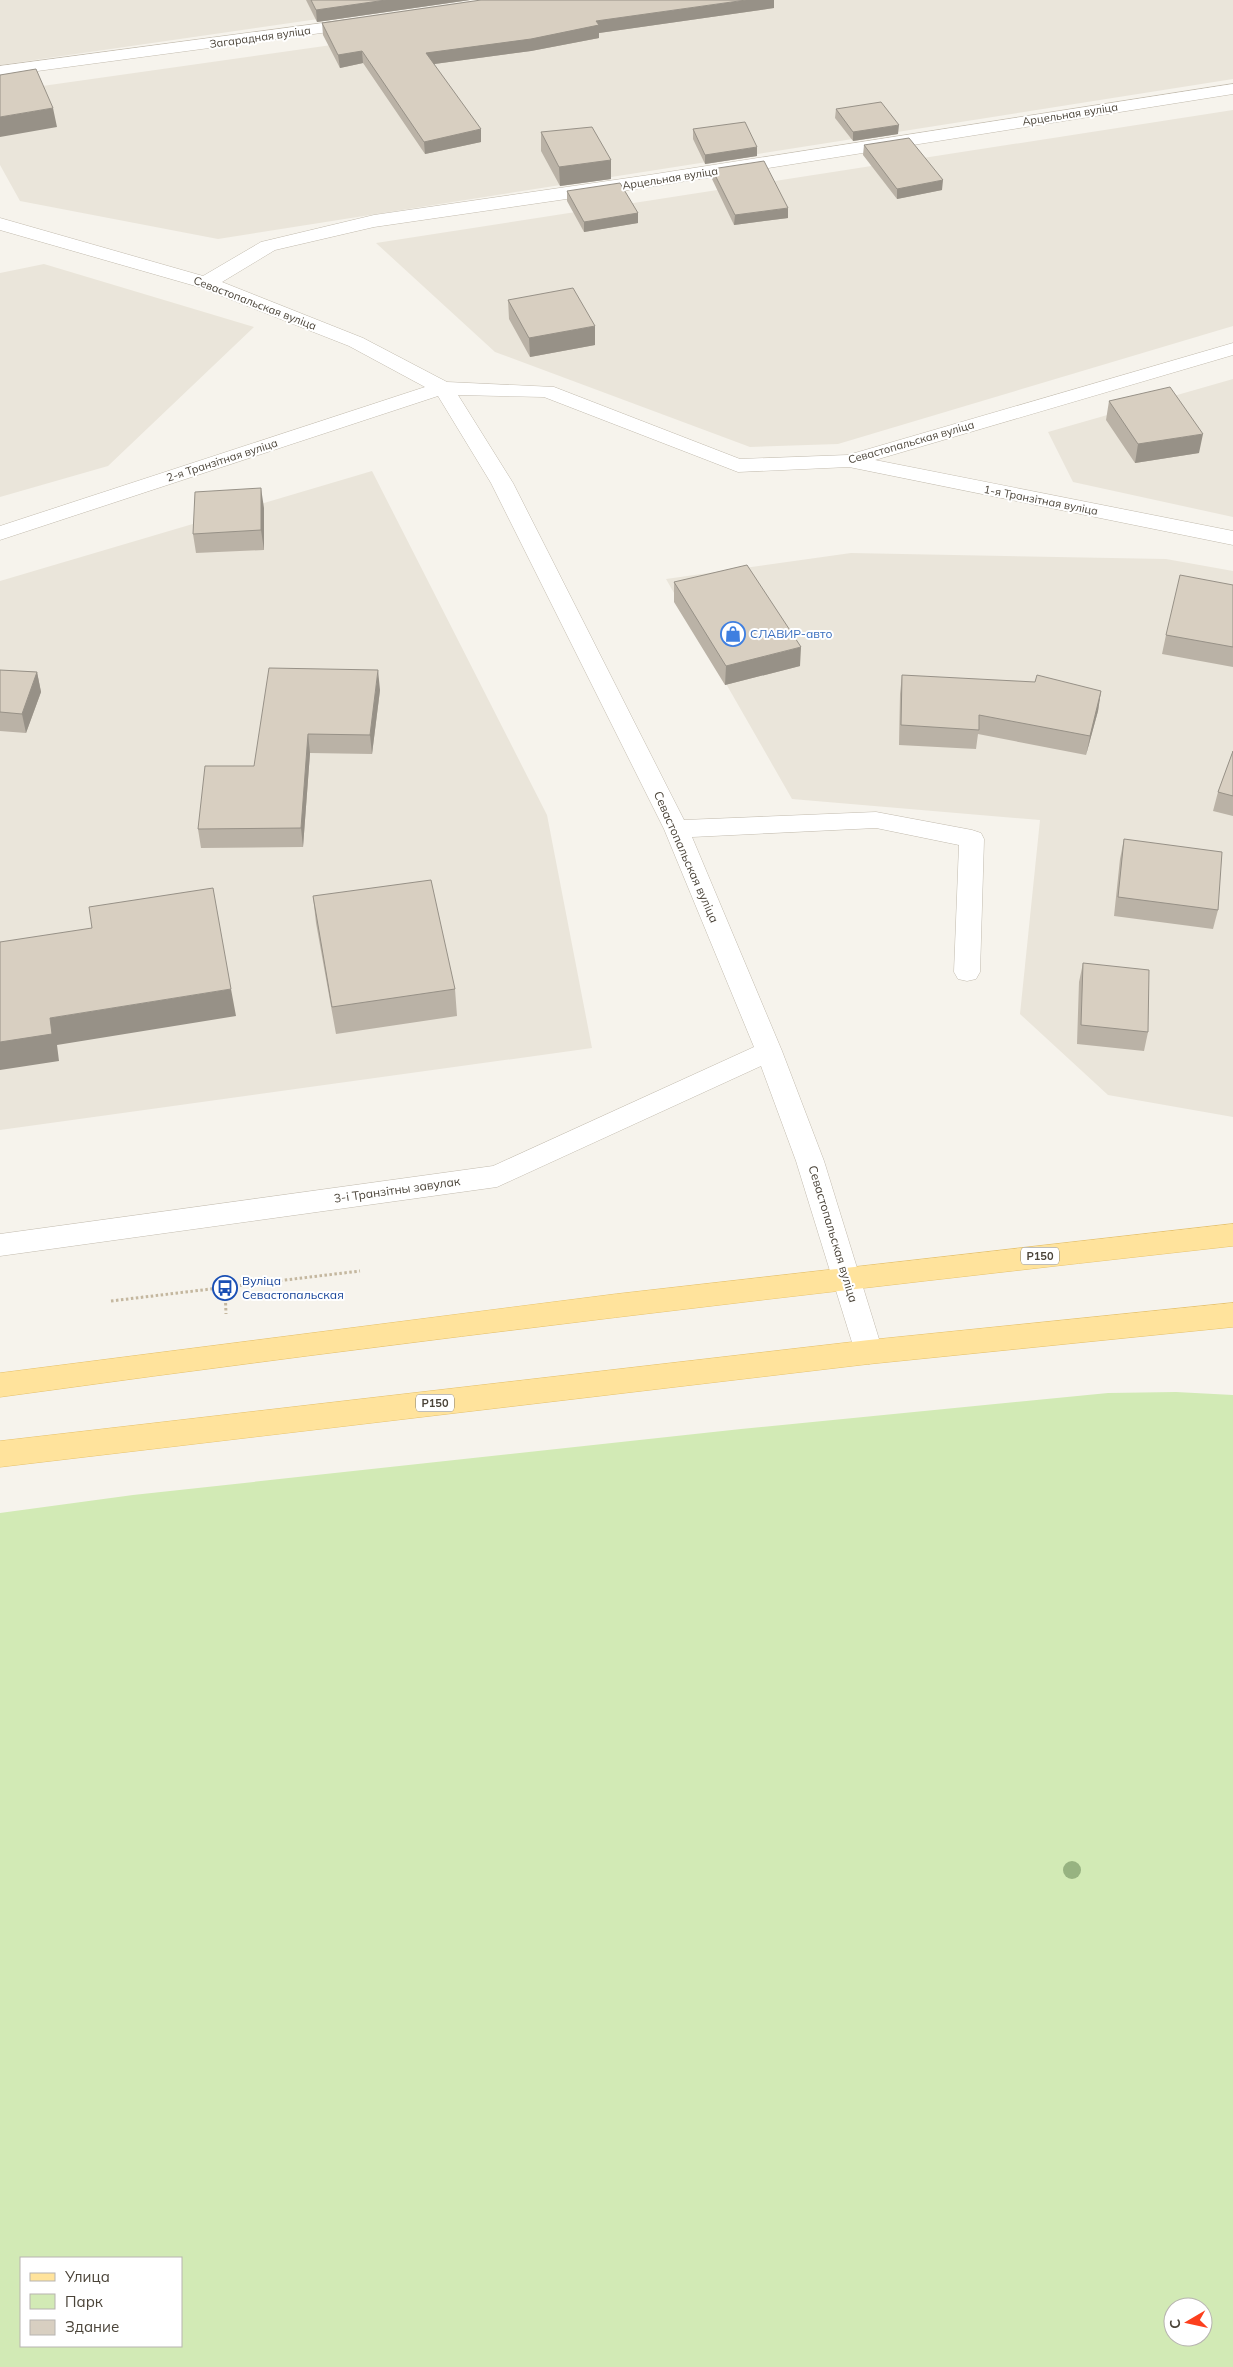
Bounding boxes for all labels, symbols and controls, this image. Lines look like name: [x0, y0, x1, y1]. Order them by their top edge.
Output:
street label: Загарадная вуліца: [208, 23, 312, 51]
street label: Арцельная вуліца: [1021, 100, 1119, 128]
street label: Арцельная вуліца: [621, 164, 719, 192]
street label: Севастопальская вуліца: [192, 273, 318, 333]
street label: Севастопальская вуліца: [846, 417, 976, 467]
street label: 2-я Транзітная вуліца: [165, 435, 279, 485]
street label: 1-я Транзітная вуліца: [983, 482, 1099, 518]
shop icon: СЛАВИР-авто: [720, 621, 746, 647]
place label: СЛАВИР-авто: [750, 626, 832, 641]
street label: Севастопальская вуліца: [651, 789, 722, 925]
street label: Севастопальская вуліца: [805, 1164, 861, 1304]
street label: 3-і Транзітны завулак: [333, 1173, 462, 1206]
road number: Р150: [1021, 1248, 1059, 1264]
place label: Вуліца Севастопальская: [242, 1273, 344, 1302]
bus stop icon: Вуліца Севастопальская: [212, 1275, 238, 1301]
road number: Р150: [416, 1395, 454, 1412]
legend: [20, 2257, 182, 2347]
text: Улица: [64, 2267, 110, 2286]
text: Парк: [65, 2292, 104, 2311]
north arrow: [1163, 2297, 1213, 2347]
text: Здание: [65, 2317, 119, 2336]
text: С: [1166, 2318, 1185, 2330]

